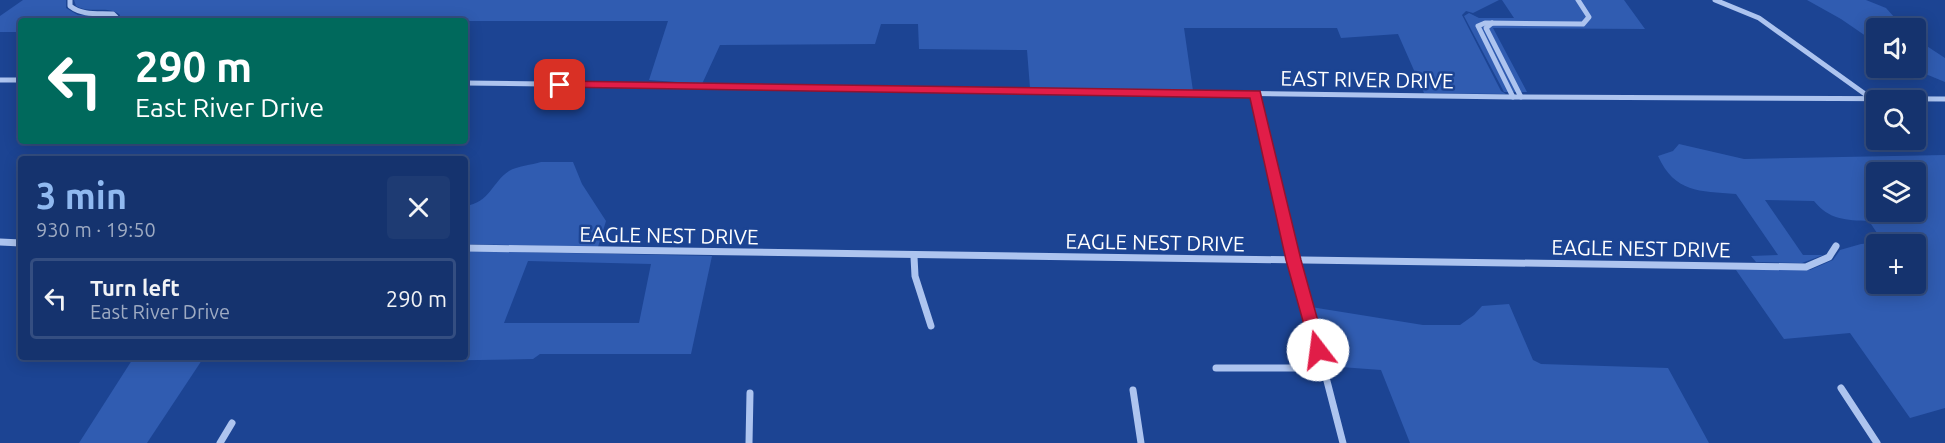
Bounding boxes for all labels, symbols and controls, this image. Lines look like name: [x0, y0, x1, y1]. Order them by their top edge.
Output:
map controls: [1866, 18, 1926, 294]
button: sound: [1866, 18, 1926, 78]
icon: left: [36, 42, 114, 120]
text: 290 m: [135, 43, 252, 90]
pin: [534, 59, 585, 110]
street label: EAST RIVER DRIVE: [1280, 65, 1454, 93]
icon: arrive: [543, 68, 576, 101]
button: search: [1866, 90, 1926, 150]
text: East River Drive: [135, 92, 324, 122]
button: layers: [1866, 162, 1926, 222]
text: 3 min: [36, 175, 127, 216]
button: close: [387, 176, 450, 239]
text: 930 m · 19:50: [36, 218, 156, 241]
street label: EAGLE NEST DRIVE: [579, 221, 759, 249]
street label: EAGLE NEST DRIVE: [1065, 228, 1245, 256]
street label: EAGLE NEST DRIVE: [1551, 234, 1731, 262]
button: +: [1866, 234, 1926, 294]
text: Turn left: [90, 275, 180, 300]
icon: left: [39, 282, 72, 315]
text: 290 m: [386, 286, 447, 311]
text: East River Drive: [90, 300, 230, 323]
position arrow: [1286, 318, 1350, 382]

